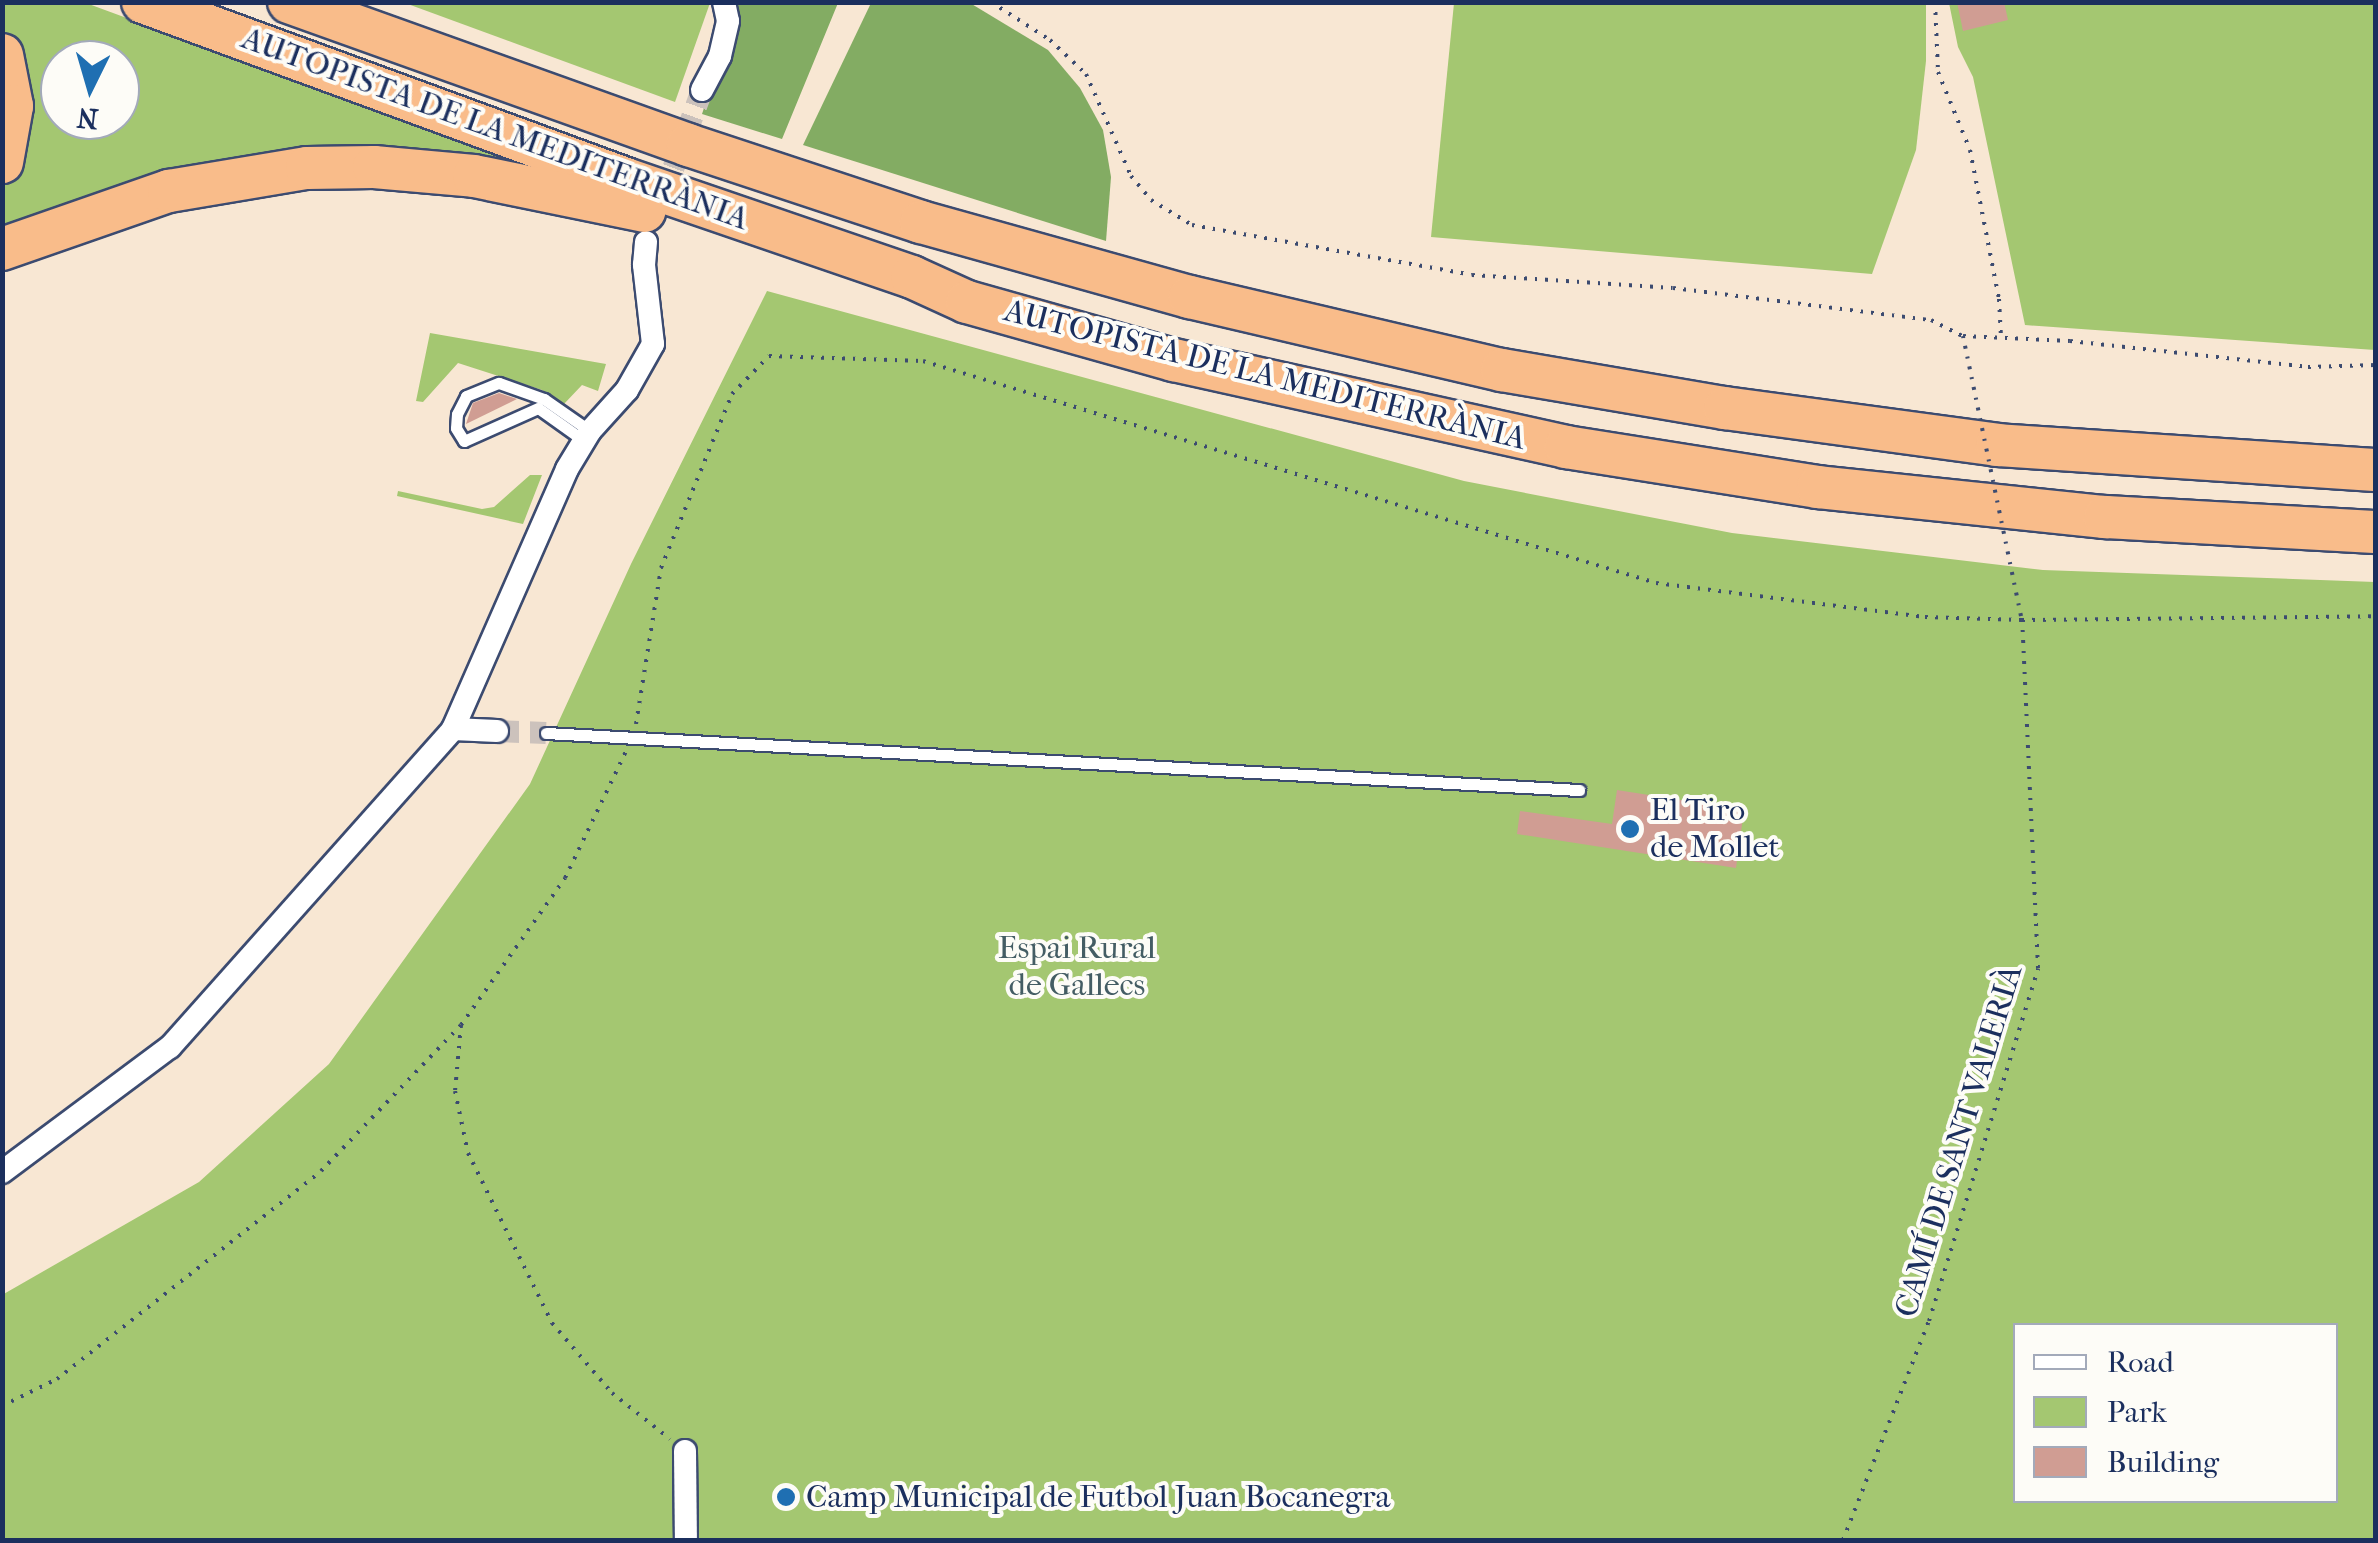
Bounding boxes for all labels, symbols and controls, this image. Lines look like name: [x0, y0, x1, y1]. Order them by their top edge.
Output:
street label: AUTOPISTA DE LA MEDITERRÀNIA: [236, 19, 754, 239]
north arrow: [40, 40, 140, 140]
text: N: [75, 101, 100, 136]
street label: AUTOPISTA DE LA MEDITERRÀNIA: [1000, 291, 1530, 459]
place label: El Tiro de Mollet: [1650, 792, 1780, 867]
marker: El Tiro de Mollet: [1619, 818, 1641, 840]
park label: Espai Rural de Gallecs: [998, 930, 1156, 1005]
street label: CAMÍ DE SANT VALERIÀ: [1887, 960, 2031, 1322]
legend: [2013, 1323, 2338, 1503]
text: Road: [2107, 1345, 2174, 1380]
text: Park: [2107, 1395, 2167, 1430]
text: Building: [2107, 1445, 2219, 1480]
place label: Camp Municipal de Futbol Juan Bocanegra: [806, 1478, 1390, 1516]
marker: Camp Municipal de Futbol Juan Bocanegra: [775, 1486, 797, 1508]

